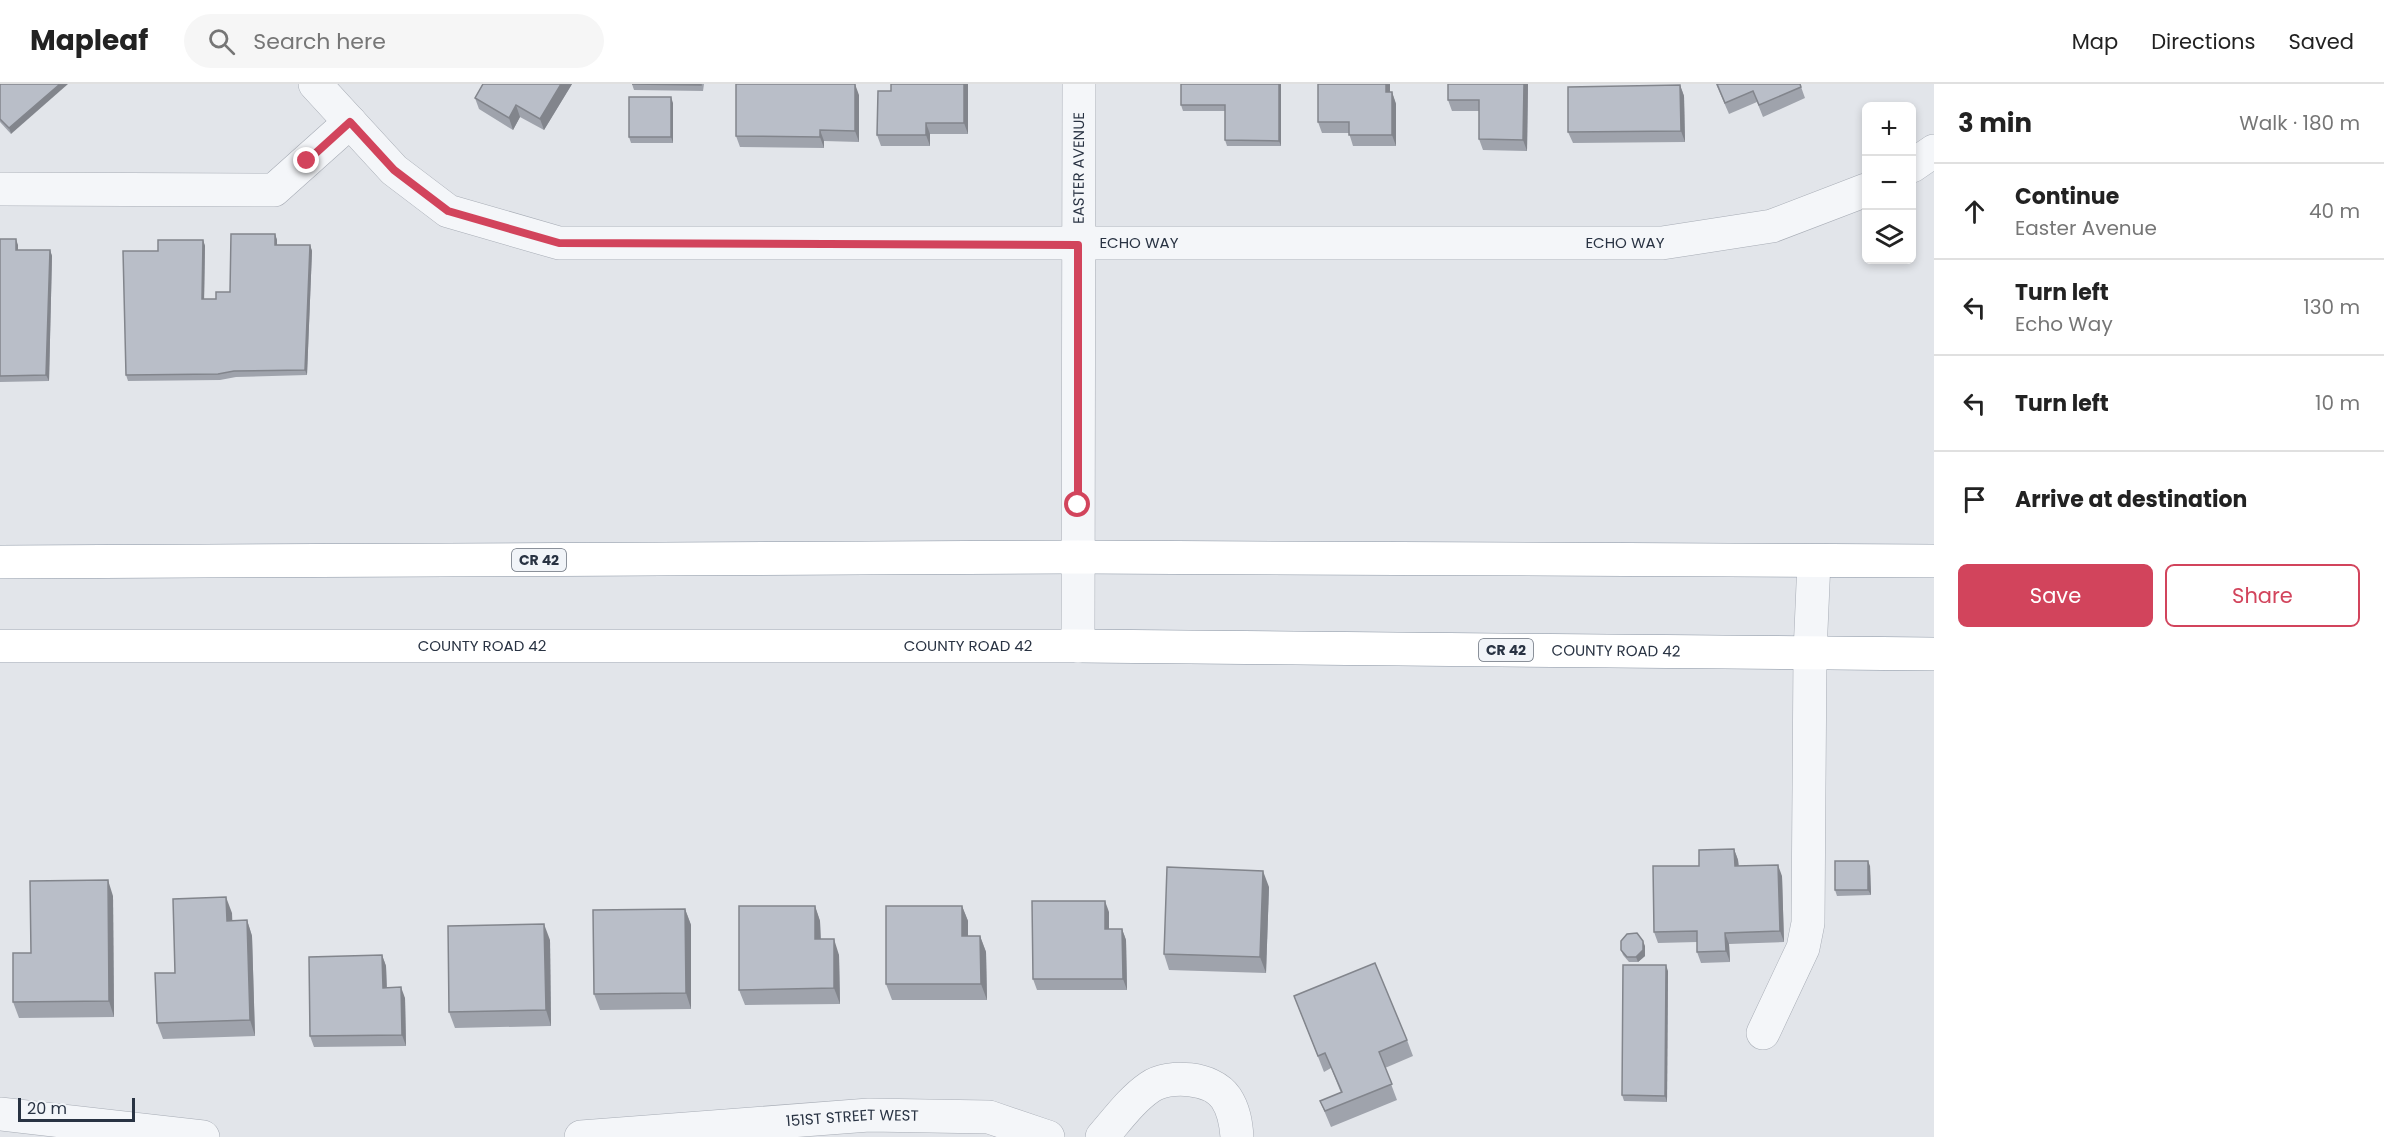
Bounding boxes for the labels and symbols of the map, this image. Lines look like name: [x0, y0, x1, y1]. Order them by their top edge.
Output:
street label: EASTER AVENUE: [1068, 112, 1089, 224]
route end: [293, 147, 319, 173]
street label: ECHO WAY: [1099, 232, 1179, 253]
street label: ECHO WAY: [1585, 232, 1665, 253]
route start: [1064, 491, 1090, 517]
road number: CR 42: [512, 549, 566, 571]
street label: COUNTY ROAD 42: [418, 635, 546, 656]
street label: COUNTY ROAD 42: [904, 635, 1032, 656]
road number: CR 42: [1479, 639, 1533, 661]
street label: COUNTY ROAD 42: [1552, 639, 1680, 662]
scale bar: [18, 1095, 135, 1122]
street label: 151ST STREET WEST: [785, 1104, 919, 1131]

